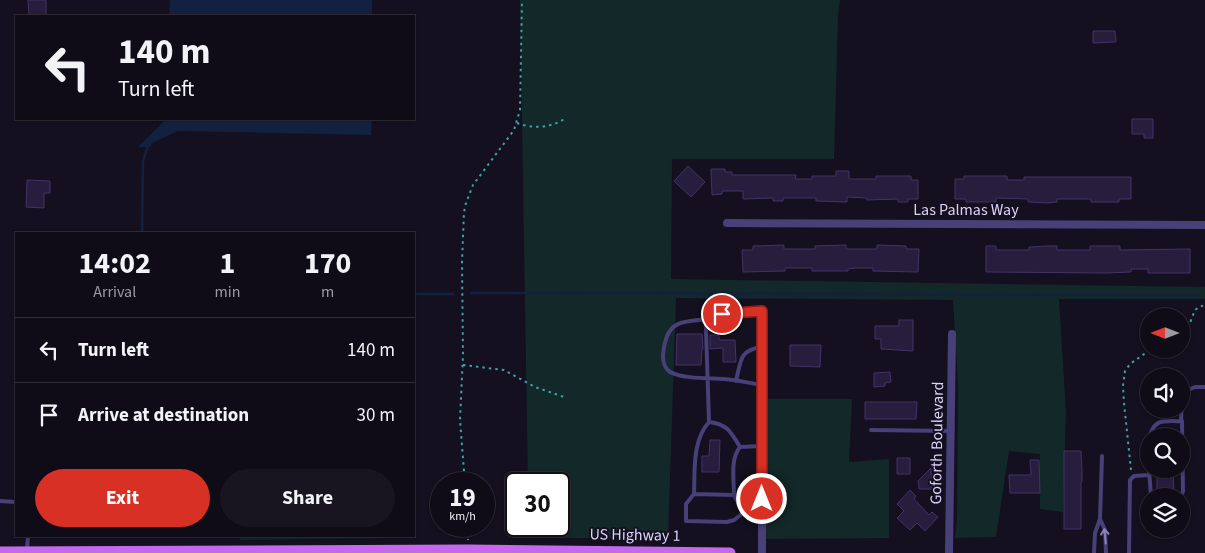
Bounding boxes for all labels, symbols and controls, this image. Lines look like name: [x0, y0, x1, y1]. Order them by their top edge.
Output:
text: 140 m: [118, 27, 210, 77]
icon: left: [35, 35, 100, 100]
text: Turn left: [118, 73, 194, 105]
street label: Las Palmas Way: [913, 199, 1019, 221]
text: 14:02: [79, 242, 151, 285]
text: 1: [219, 242, 235, 285]
text: 170: [304, 242, 351, 285]
text: Arrival: [93, 281, 136, 303]
text: min: [214, 281, 240, 303]
text: m: [321, 281, 334, 303]
pin: [701, 293, 743, 335]
icon: arrive: [708, 300, 736, 328]
north arrow: [1140, 308, 1190, 358]
map controls: [1140, 308, 1190, 538]
icon: left: [35, 336, 63, 364]
text: Turn left: [78, 337, 149, 364]
text: 140 m: [347, 337, 395, 364]
button: sound: [1140, 368, 1190, 418]
street label: Goforth Boulevard: [925, 381, 949, 505]
icon: arrive: [35, 401, 63, 429]
text: Arrive at destination: [78, 402, 249, 429]
text: 30 m: [357, 402, 395, 429]
button: search: [1140, 428, 1190, 478]
button: Exit: [35, 469, 210, 527]
button: Share: [220, 469, 395, 527]
speed limit sign: 30: [505, 472, 570, 537]
position arrow: [735, 472, 787, 524]
text: 19: [449, 480, 476, 516]
button: layers: [1140, 488, 1190, 538]
text: km/h: [449, 508, 476, 525]
street label: US Highway 1: [589, 523, 681, 547]
one-way arrow: [1100, 528, 1110, 544]

